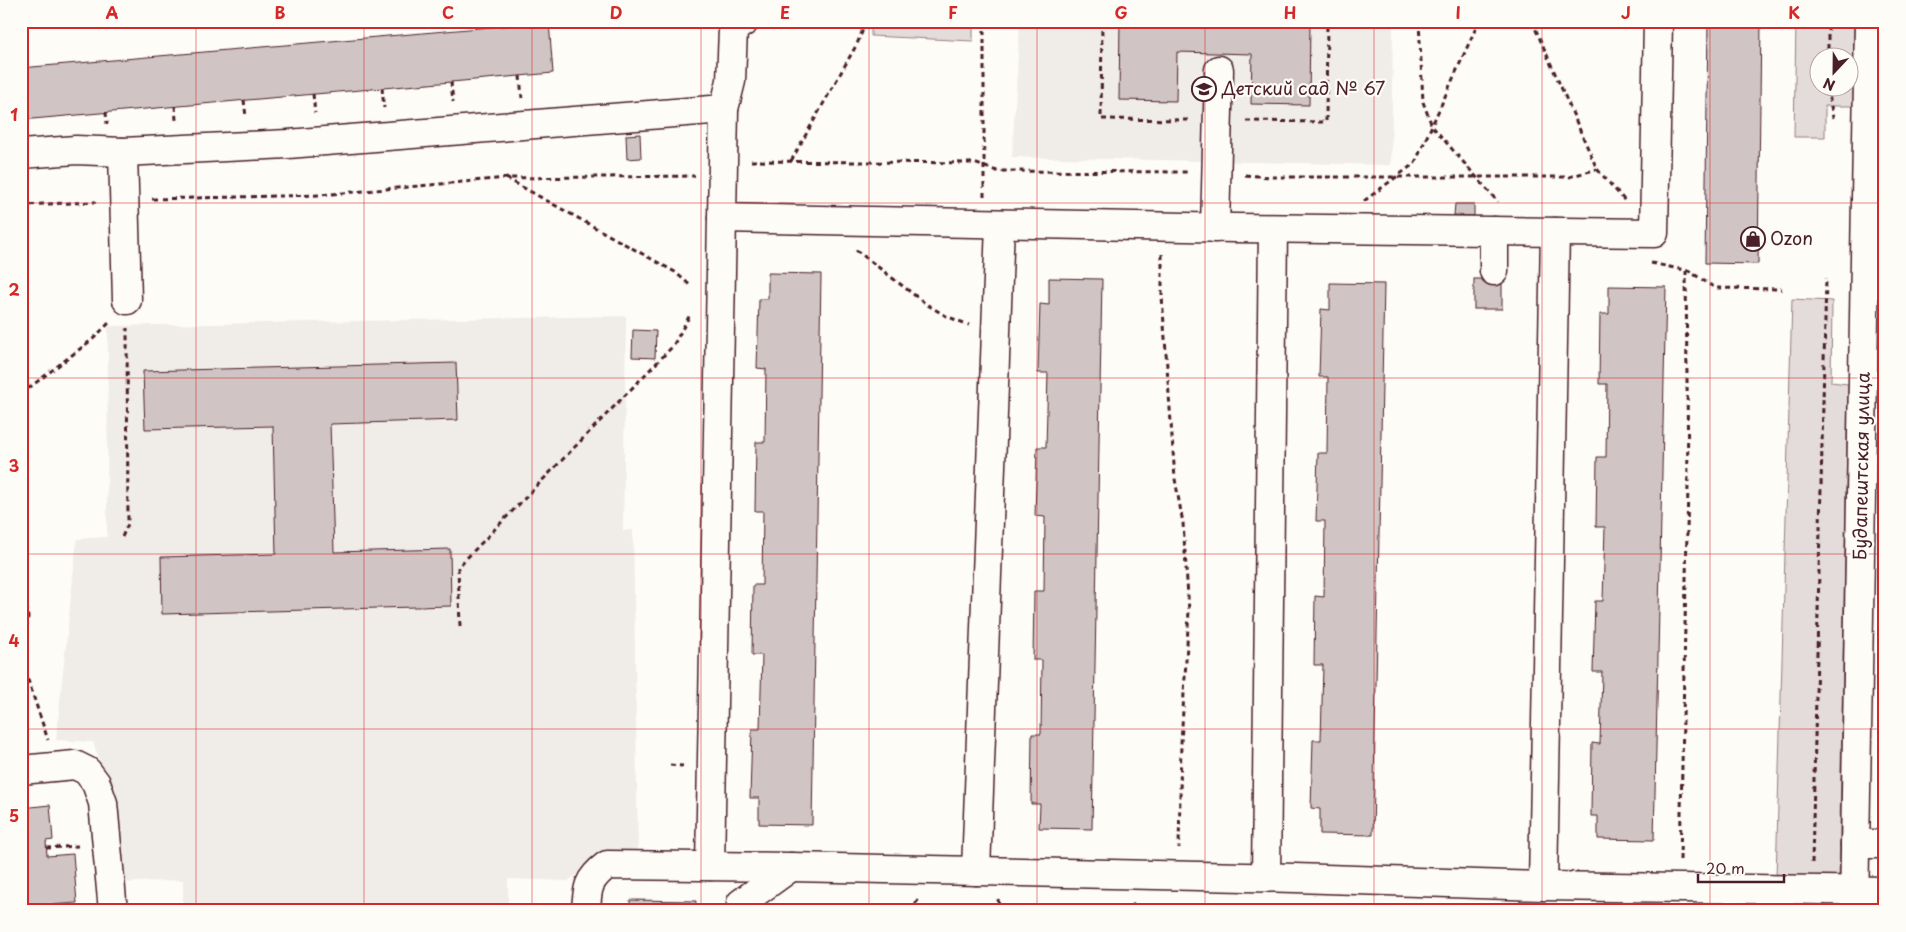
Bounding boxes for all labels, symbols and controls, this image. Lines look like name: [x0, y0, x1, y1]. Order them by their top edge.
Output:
text: A: [106, 0, 119, 24]
text: B: [275, 0, 286, 24]
text: C: [442, 0, 454, 24]
text: D: [610, 0, 622, 24]
text: E: [780, 0, 790, 24]
text: F: [948, 0, 958, 24]
text: G: [1114, 0, 1128, 24]
text: H: [1284, 0, 1296, 24]
text: I: [1455, 0, 1461, 24]
text: J: [1621, 0, 1631, 24]
text: K: [1788, 0, 1800, 24]
north arrow: [1808, 48, 1858, 98]
text: N: [1820, 73, 1838, 96]
place label: Детский сад № 67: [1221, 74, 1385, 101]
school or university icon: Детский сад № 67: [1191, 76, 1217, 102]
text: 1: [10, 102, 18, 126]
place label: Ozon: [1770, 224, 1813, 251]
shop icon: Ozon: [1740, 226, 1766, 252]
text: 2: [8, 277, 20, 301]
street label: Будапештская улица: [1845, 371, 1876, 560]
text: 3: [9, 453, 19, 477]
text: 4: [9, 628, 20, 652]
text: 5: [9, 803, 19, 827]
scale bar: [1698, 852, 1785, 884]
text: 20 m: [1706, 856, 1745, 879]

